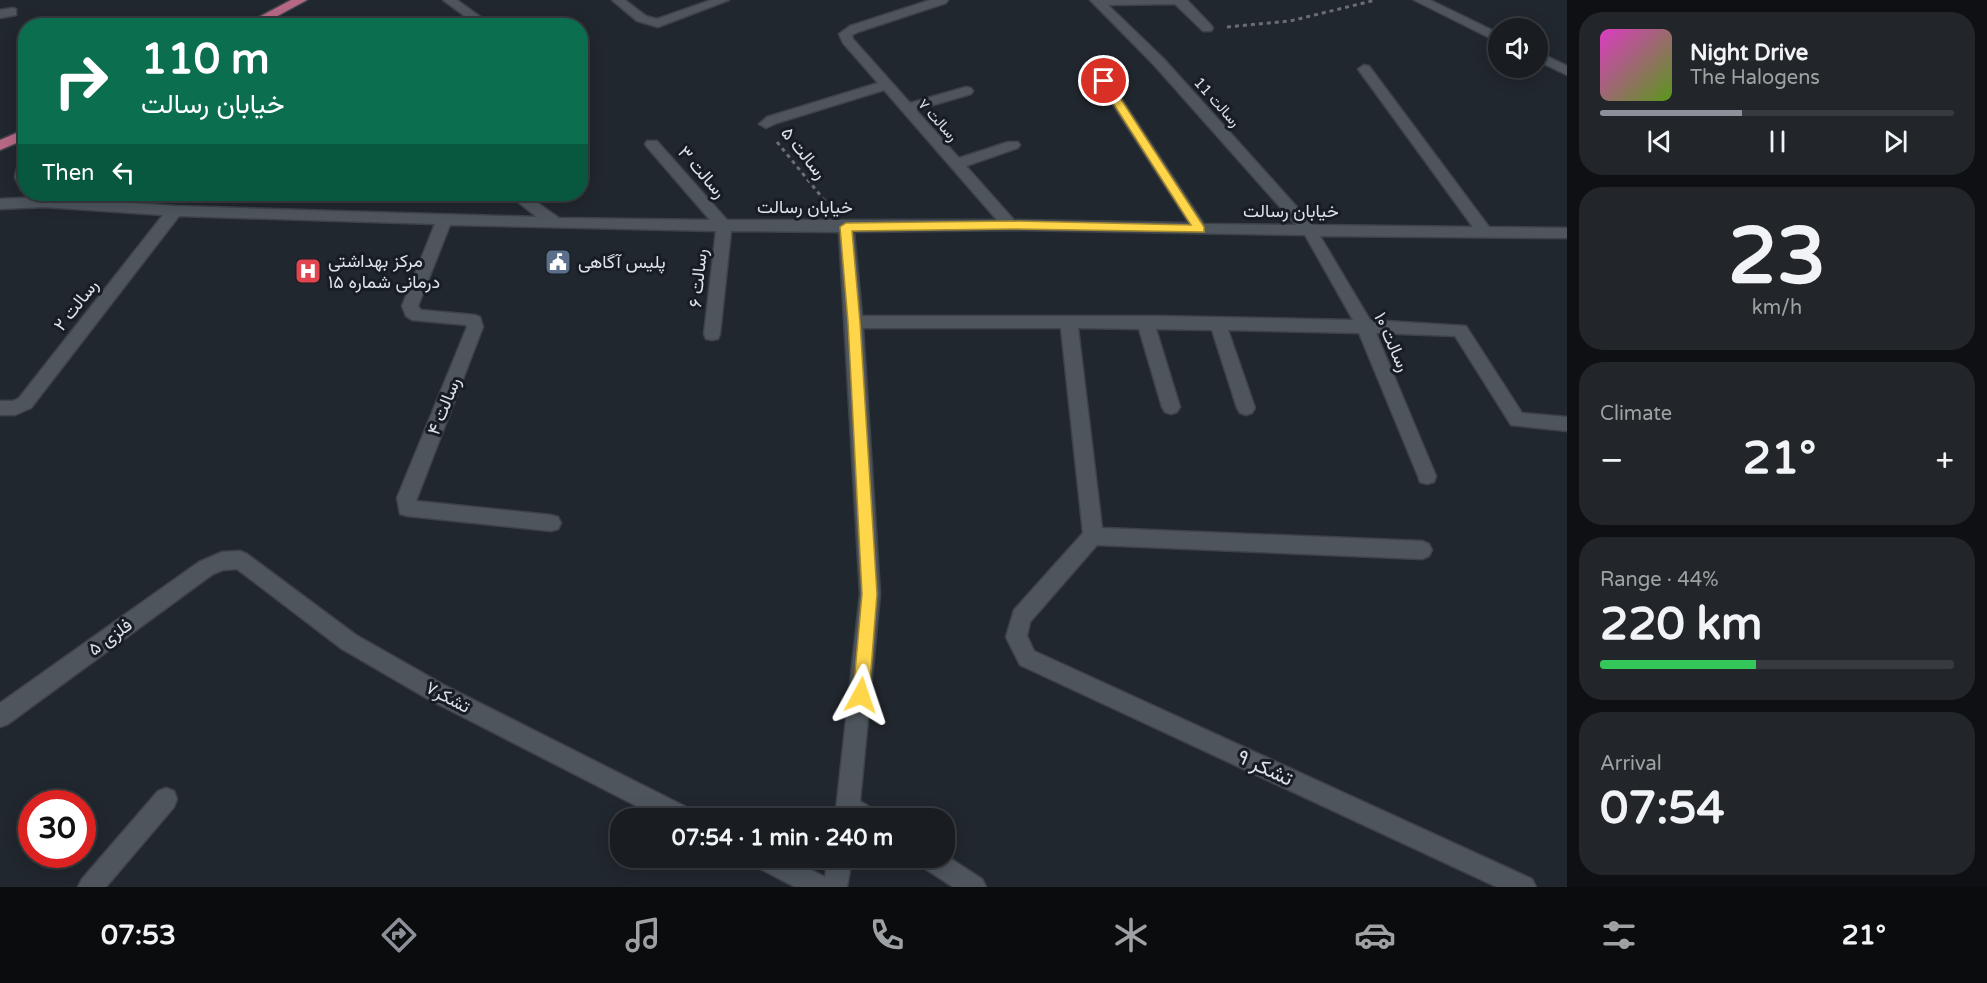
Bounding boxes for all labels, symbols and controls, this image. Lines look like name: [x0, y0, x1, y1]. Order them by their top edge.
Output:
map controls: [1488, 18, 1548, 78]
button: sound: [1488, 18, 1548, 78]
text: 110 m: [141, 34, 270, 85]
text: Night Drive: [1690, 40, 1808, 66]
icon: right: [42, 42, 120, 120]
pin: [1078, 55, 1129, 106]
icon: arrive: [1087, 64, 1120, 97]
text: The Halogens: [1690, 66, 1820, 90]
street label: رسالت 11: [1190, 73, 1244, 131]
text: خیابان رسالت: [141, 88, 285, 121]
street label: رسالت ۷: [914, 95, 962, 145]
street label: رسالت ۵: [776, 122, 832, 184]
icon: previous: [1643, 125, 1676, 158]
icon: pause: [1761, 125, 1794, 158]
icon: next: [1879, 125, 1912, 158]
street label: رسالت ۳: [673, 141, 731, 203]
icon: left: [107, 156, 140, 189]
text: Then: [42, 160, 95, 186]
street label: خیابان رسالت: [757, 196, 853, 218]
street label: خیابان رسالت: [1243, 200, 1339, 222]
text: 23: [1728, 210, 1826, 304]
public building icon: پلیس آگاهی: [543, 247, 573, 277]
street label: رسالت ۶: [684, 247, 712, 309]
place label: مرکز بهداشتی درمانی شماره ۱۵: [328, 250, 440, 293]
place label: پلیس آگاهی: [578, 251, 666, 274]
hospital icon: مرکز بهداشتی درمانی شماره ۱۵: [293, 256, 323, 286]
street label: رسالت ۲: [49, 275, 103, 335]
text: km/h: [1752, 296, 1802, 320]
street label: رسالت ۱۰: [1369, 309, 1415, 375]
street label: رسالت ۴: [422, 374, 466, 438]
text: Climate: [1600, 402, 1672, 426]
text: 21°: [1743, 432, 1816, 486]
text: −: [1600, 441, 1624, 480]
text: +: [1935, 441, 1954, 480]
text: Range · 44%: [1600, 568, 1719, 592]
text: 220 km: [1600, 598, 1762, 652]
street label: فلزی ۵: [84, 614, 136, 660]
position arrow: [829, 663, 893, 727]
street label: تشکر۷: [422, 676, 474, 718]
street label: تشکر ۹: [1233, 744, 1297, 792]
text: Arrival: [1600, 752, 1662, 776]
text: 07:54: [1600, 782, 1725, 836]
speed limit sign: 30: [18, 790, 96, 868]
text: 07:54 · 1 min · 240 m: [672, 825, 893, 851]
icon: directions: [378, 914, 420, 956]
icon: music: [622, 914, 664, 956]
icon: phone: [866, 914, 908, 956]
icon: climate: [1110, 914, 1152, 956]
icon: car: [1354, 914, 1396, 956]
icon: filters: [1598, 914, 1640, 956]
text: 07:53: [101, 919, 176, 952]
text: 21°: [1842, 919, 1886, 952]

